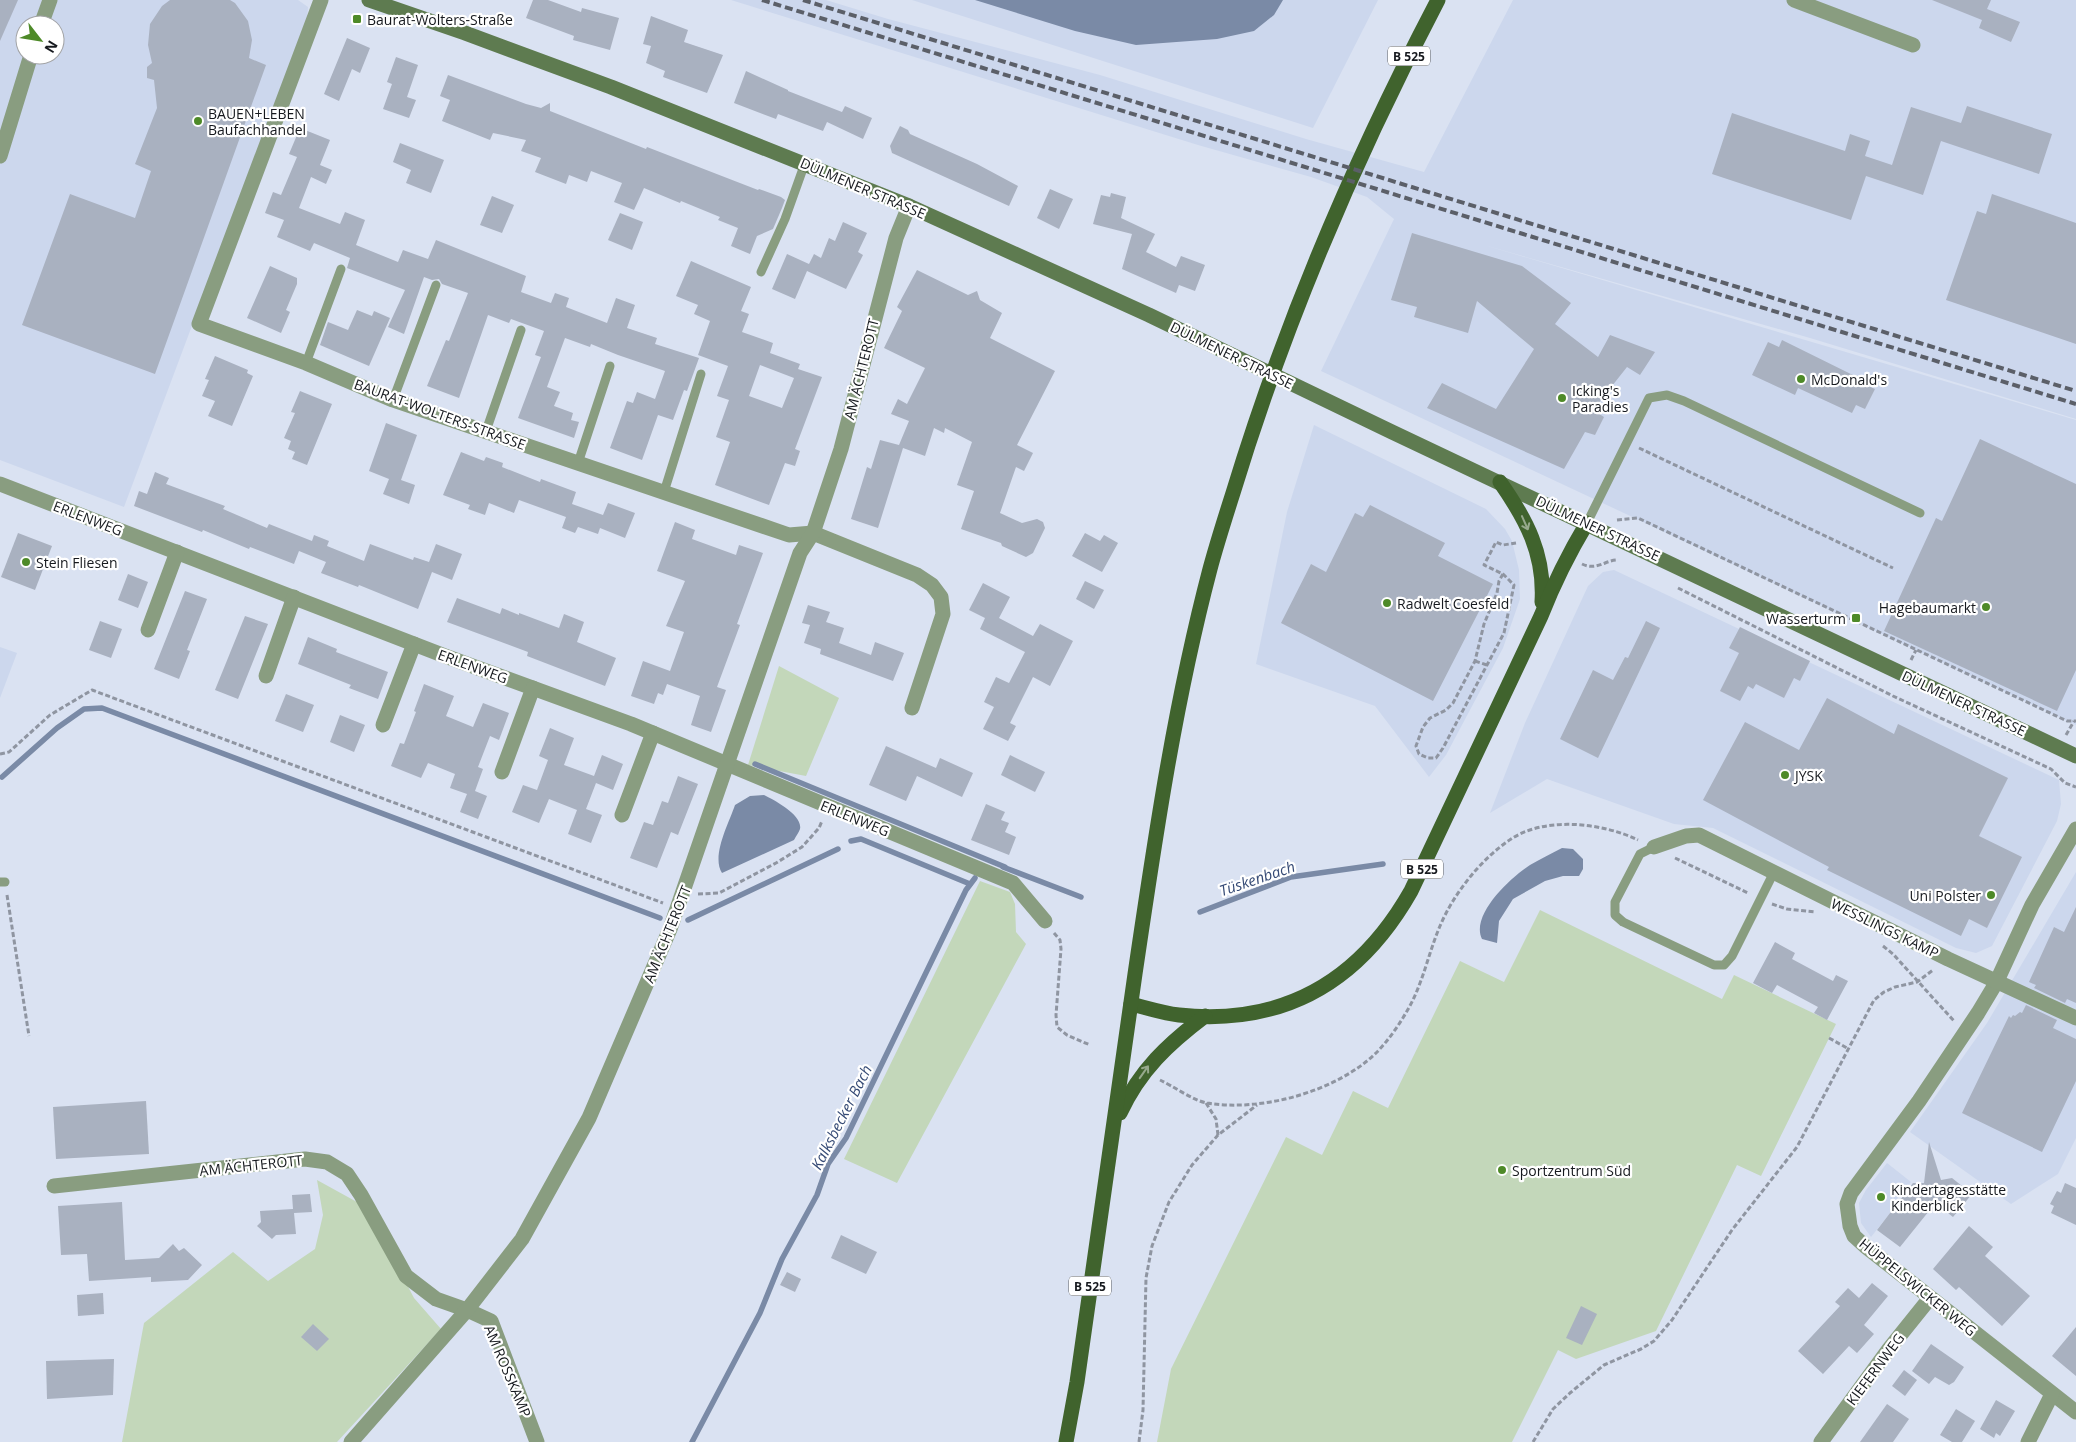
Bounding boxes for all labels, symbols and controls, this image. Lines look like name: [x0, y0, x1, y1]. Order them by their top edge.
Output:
place label: Baurat-Wolters-Straße: [367, 10, 513, 29]
marker: Baurat-Wolters-Straße: [351, 13, 363, 25]
north arrow: [15, 15, 65, 65]
text: N: [40, 37, 63, 57]
road number: B 525: [1388, 46, 1430, 66]
place label: BAUEN+LEBEN Baufachhandel: [208, 104, 306, 139]
marker: BAUEN+LEBEN Baufachhandel: [192, 115, 204, 127]
street label: DÜLMENER STRASSE: [797, 153, 929, 223]
street label: AM ÄCHTEROTT: [839, 316, 883, 422]
street label: DÜLMENER STRASSE: [1167, 317, 1297, 393]
place label: McDonald's: [1811, 370, 1887, 389]
marker: McDonald's: [1795, 373, 1807, 385]
street label: BAURAT-WOLTERS-STRASSE: [352, 374, 528, 454]
place label: Icking's Paradies: [1572, 381, 1629, 416]
marker: Icking's Paradies: [1556, 392, 1568, 404]
street label: DÜLMENER STRASSE: [1533, 491, 1663, 565]
street label: ERLENWEG: [51, 496, 125, 540]
one-way arrow: [1521, 515, 1531, 530]
place label: Stein Fliesen: [36, 553, 118, 572]
marker: Stein Fliesen: [20, 556, 32, 568]
place label: Radwelt Coesfeld: [1397, 594, 1509, 613]
marker: Radwelt Coesfeld: [1381, 597, 1393, 609]
place label: Hagebaumarkt: [1879, 598, 1976, 617]
marker: Hagebaumarkt: [1980, 601, 1992, 613]
place label: Wasserturm: [1766, 609, 1846, 628]
marker: Wasserturm: [1850, 612, 1862, 624]
street label: ERLENWEG: [435, 645, 511, 687]
street label: DÜLMENER STRASSE: [1899, 666, 2029, 740]
place label: JYSK: [1793, 766, 1823, 785]
marker: JYSK: [1779, 769, 1791, 781]
street label: ERLENWEG: [818, 796, 892, 840]
water label: Tüskenbach: [1217, 856, 1297, 900]
road number: B 525: [1401, 860, 1443, 879]
street label: AM ÄCHTEROTT: [639, 882, 695, 986]
place label: Uni Polster: [1909, 886, 1981, 905]
marker: Uni Polster: [1985, 889, 1997, 901]
street label: WESSLINGS KAMP: [1828, 894, 1942, 962]
water label: Kalksbecker Bach: [806, 1061, 876, 1173]
one-way arrow: [1139, 1065, 1149, 1079]
street label: AM ÄCHTEROTT: [199, 1150, 304, 1180]
place label: Sportzentrum Süd: [1512, 1161, 1631, 1180]
marker: Sportzentrum Süd: [1496, 1164, 1508, 1176]
place label: Kindertagesstätte Kinderblick: [1891, 1180, 2006, 1215]
marker: Kindertagesstätte Kinderblick: [1875, 1191, 1887, 1203]
street label: HÜPPELSWICKER WEG: [1856, 1234, 1980, 1340]
road number: B 525: [1069, 1276, 1111, 1295]
street label: AM ROSSKAMP: [480, 1322, 536, 1420]
street label: KIEFERNWEG: [1842, 1329, 1908, 1409]

